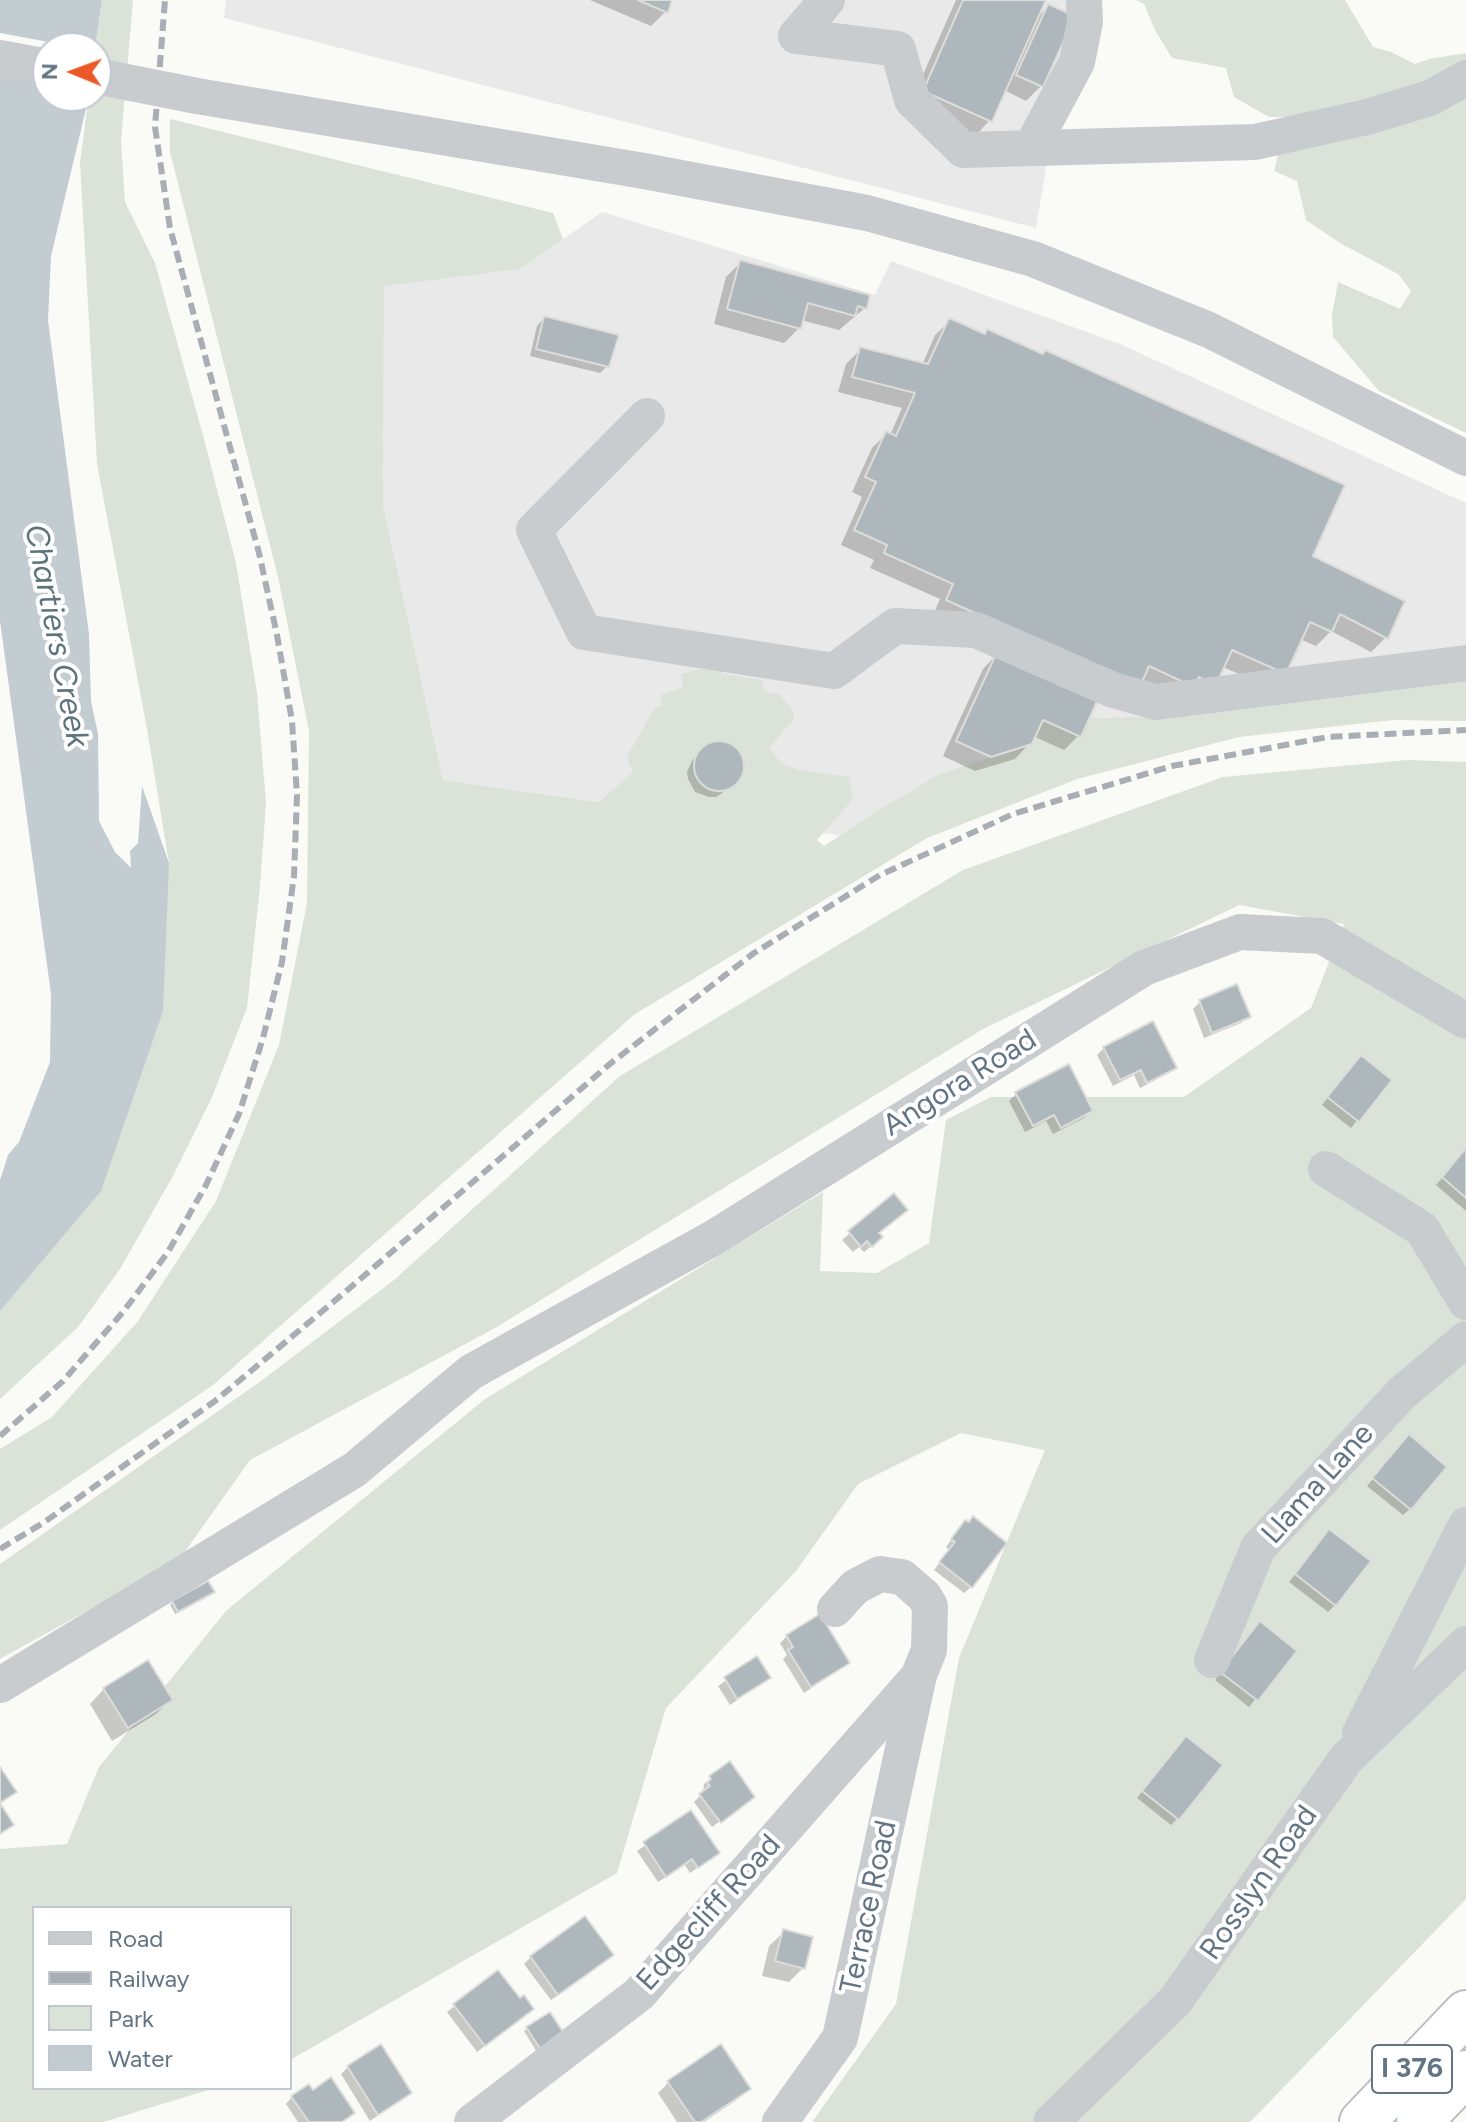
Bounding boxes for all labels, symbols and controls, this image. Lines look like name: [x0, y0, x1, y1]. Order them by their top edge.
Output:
north arrow: [32, 32, 112, 112]
text: N: [36, 63, 63, 80]
water label: Chartiers Creek: [16, 521, 96, 751]
street label: Angora Road: [877, 1022, 1043, 1144]
street label: Llama Lane: [1255, 1416, 1381, 1552]
street label: Rosslyn Road: [1193, 1799, 1325, 1967]
street label: Terrace Road: [833, 1817, 905, 1997]
street label: Edgecliff Road: [629, 1827, 789, 1999]
legend: [32, 1906, 292, 2090]
text: Road: [108, 1924, 163, 1953]
text: Railway: [108, 1964, 189, 1993]
text: Park: [108, 2004, 154, 2033]
text: Water: [108, 2044, 173, 2073]
road number: I 376: [1372, 2045, 1452, 2093]

